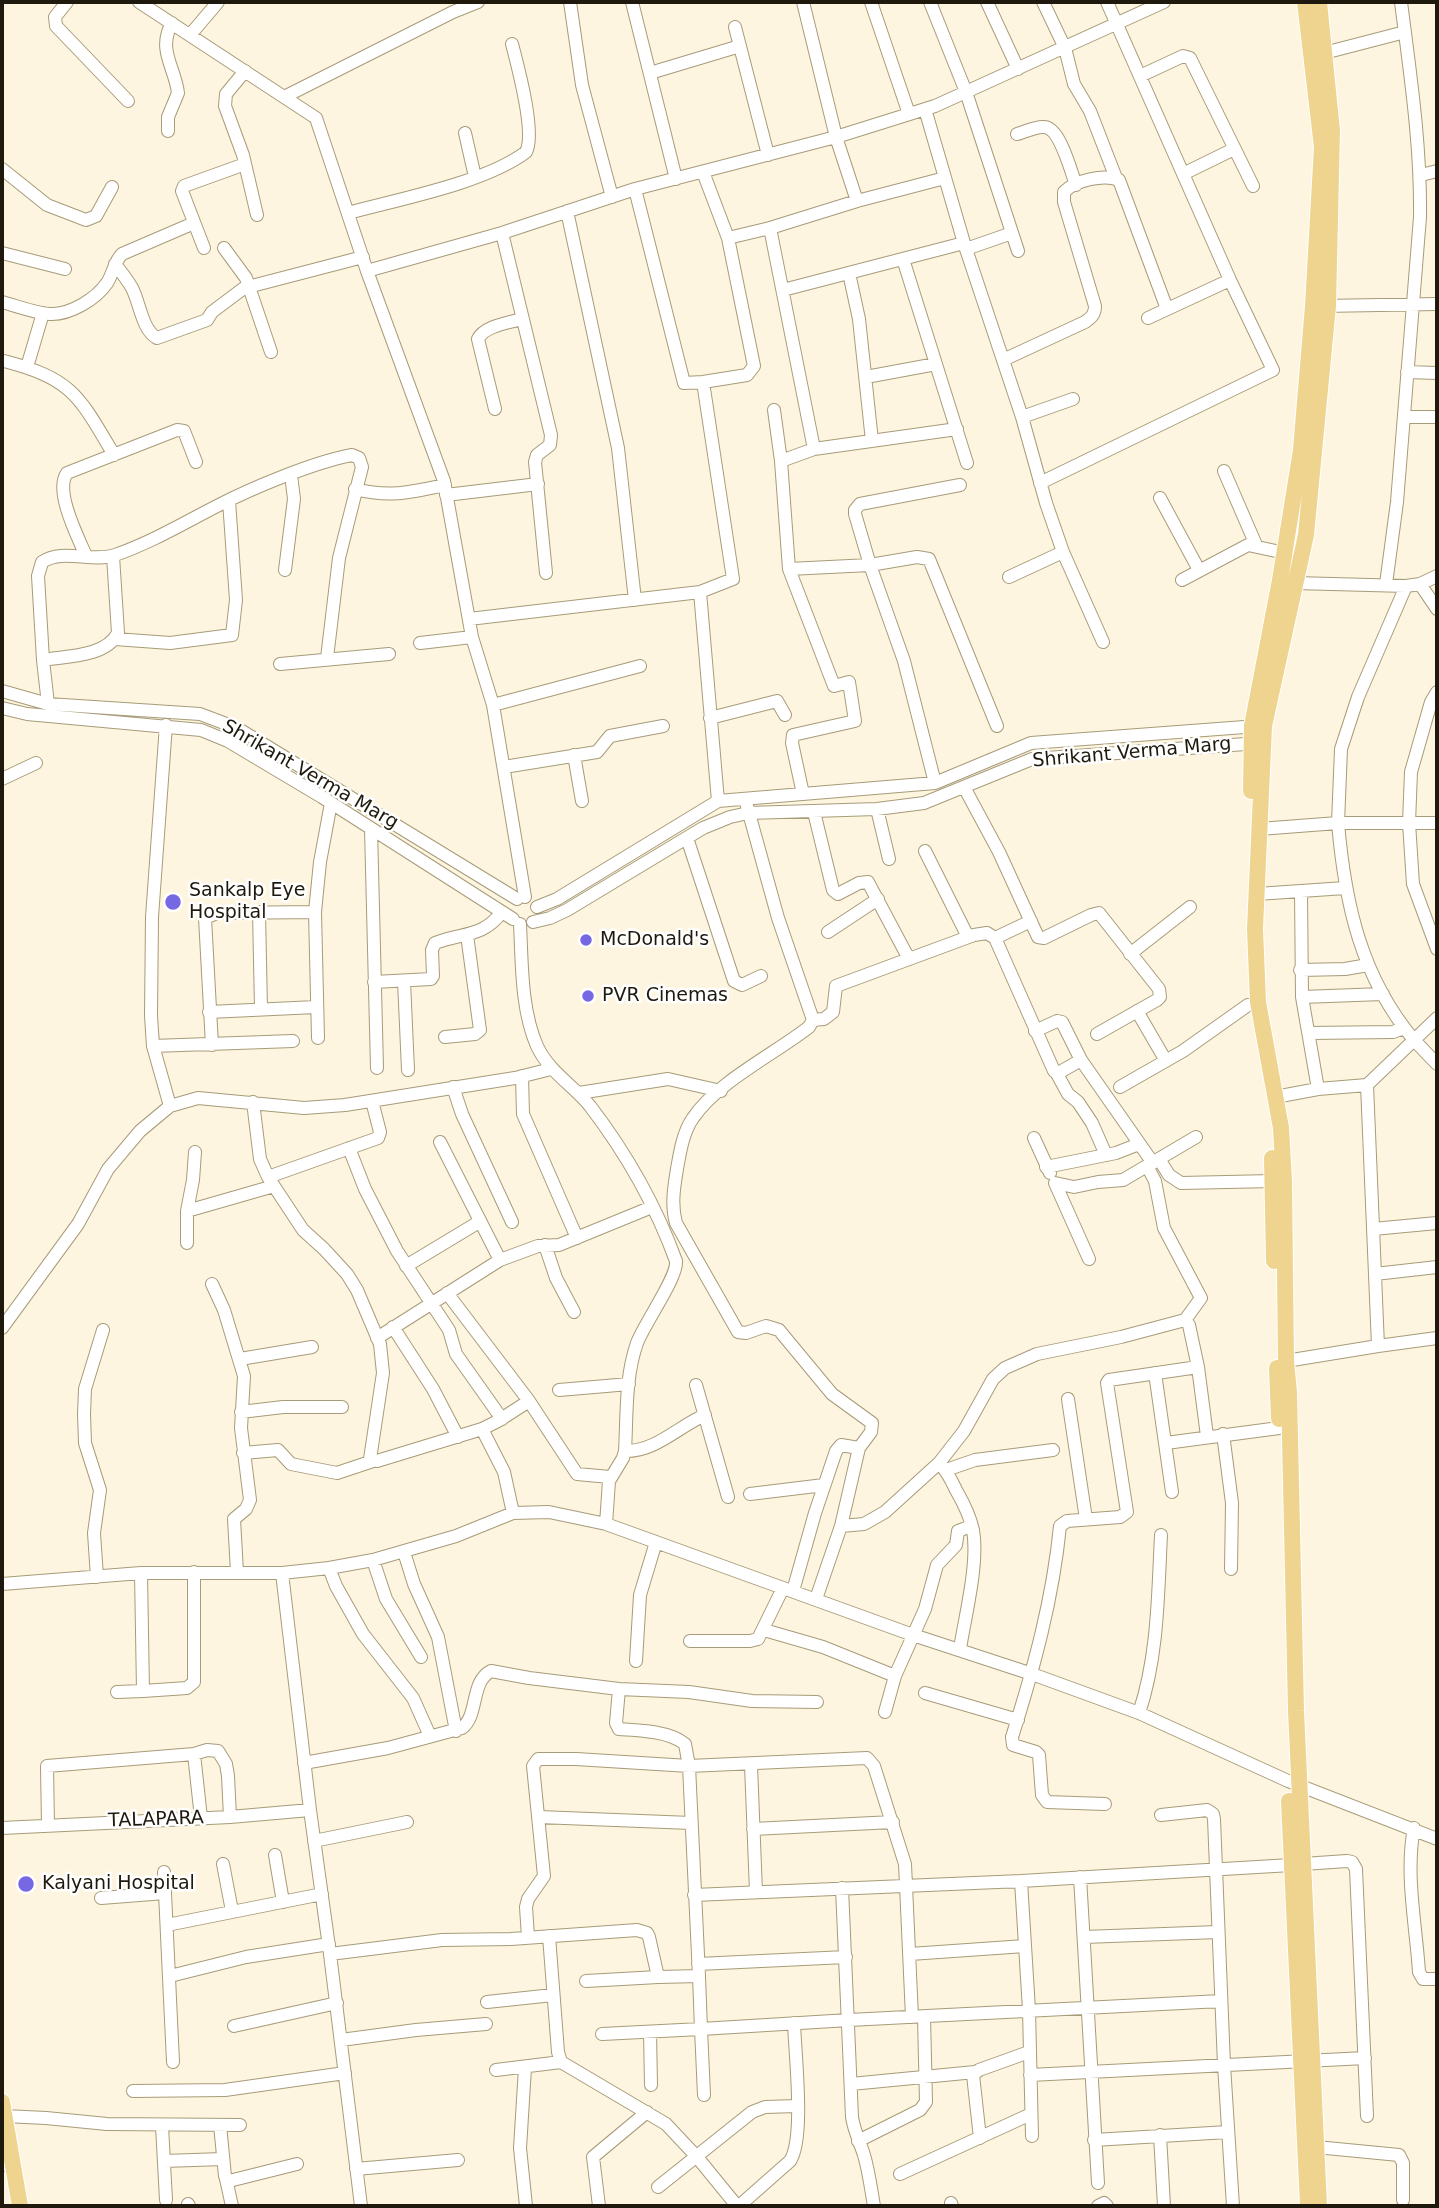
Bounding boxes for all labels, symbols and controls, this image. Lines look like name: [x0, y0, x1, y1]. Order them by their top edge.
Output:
street label: Shrikant Verma Marg: [218, 715, 402, 835]
street label: Shrikant Verma Marg: [1032, 733, 1232, 773]
place label: Sankalp Eye Hospital: [189, 880, 305, 924]
marker: Sankalp Eye Hospital: [163, 892, 183, 912]
place label: McDonald's: [600, 929, 709, 951]
marker: McDonald's: [578, 932, 594, 948]
place label: PVR Cinemas: [602, 985, 728, 1007]
marker: PVR Cinemas: [580, 988, 596, 1004]
street label: TALAPARA: [108, 1807, 204, 1833]
place label: Kalyani Hospital: [42, 1873, 195, 1895]
marker: Kalyani Hospital: [16, 1874, 36, 1894]

